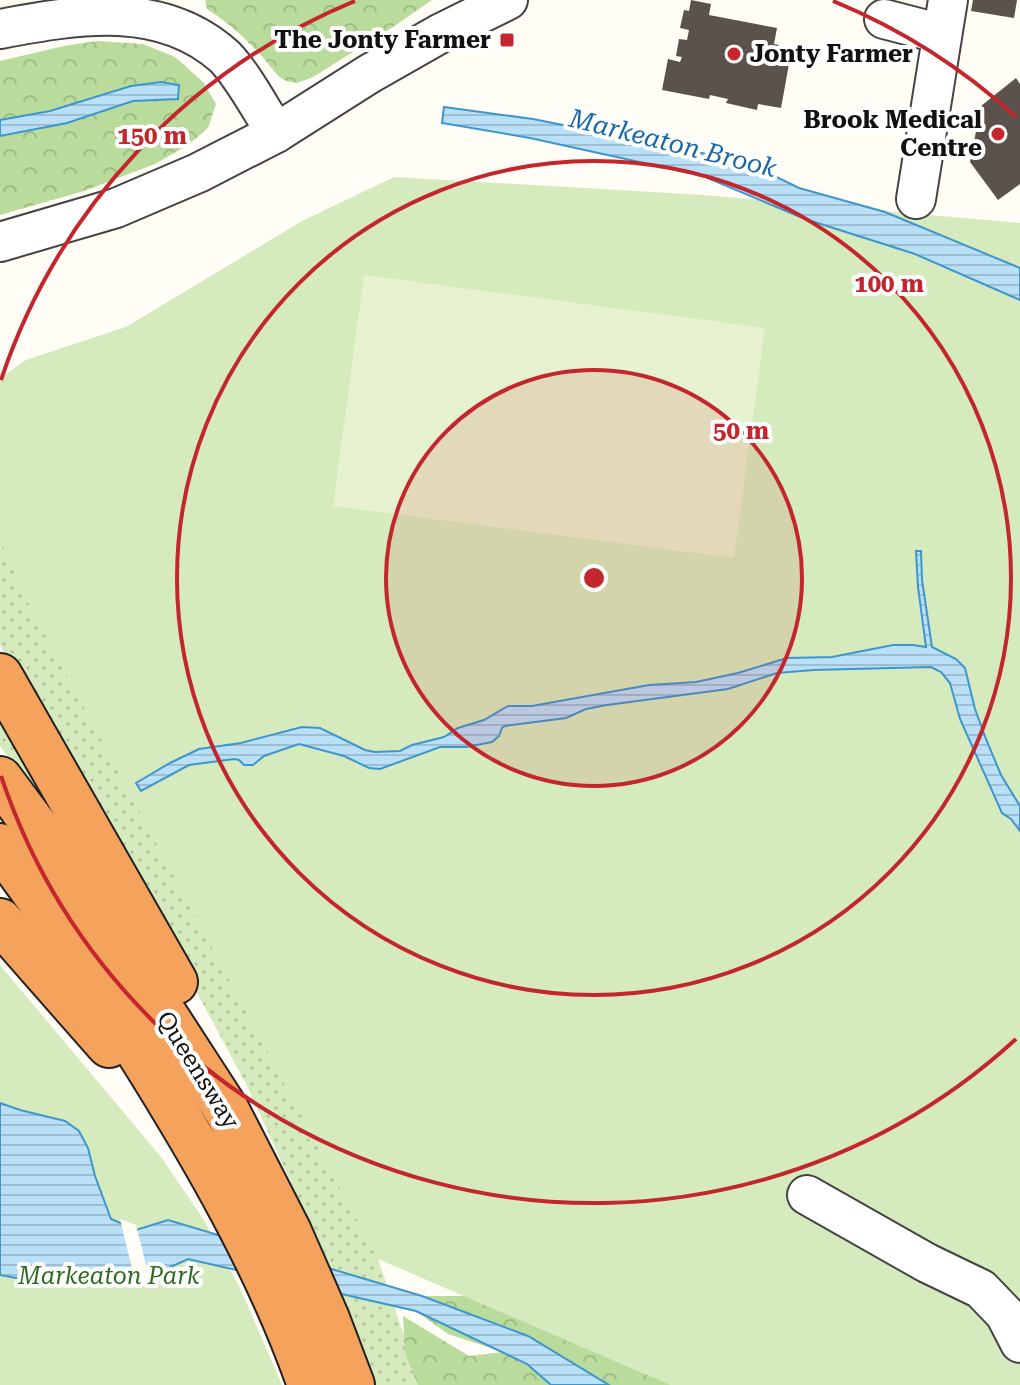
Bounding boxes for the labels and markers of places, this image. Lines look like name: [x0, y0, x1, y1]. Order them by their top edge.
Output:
place label: The Jonty Farmer: [274, 26, 491, 54]
marker: The Jonty Farmer: [498, 31, 516, 49]
place label: Jonty Farmer: [750, 40, 913, 68]
marker: Jonty Farmer: [725, 45, 743, 63]
place label: Brook Medical Centre: [803, 106, 982, 162]
marker: Brook Medical Centre: [989, 125, 1007, 143]
centre of rings: [580, 564, 608, 592]

